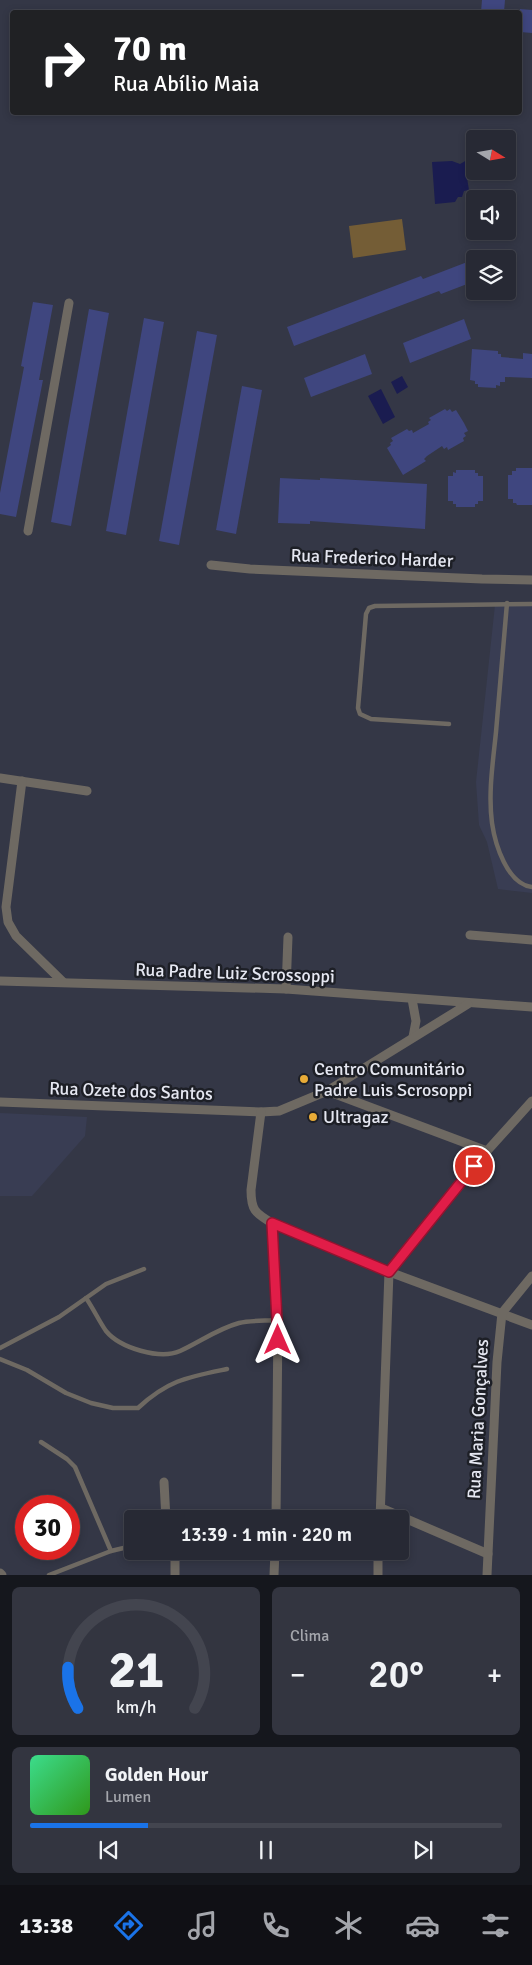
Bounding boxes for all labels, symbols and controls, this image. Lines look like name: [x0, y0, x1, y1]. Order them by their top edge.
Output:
text: 70 m: [113, 27, 187, 70]
icon: right: [30, 30, 95, 95]
text: Rua Abílio Maia: [113, 70, 259, 97]
north arrow: [466, 130, 516, 180]
map controls: [466, 130, 516, 300]
button: sound: [466, 190, 516, 240]
button: layers: [466, 250, 516, 300]
street label: Rua Frederico Harder: [290, 544, 454, 572]
street label: Rua Padre Luiz Scrossoppi: [135, 959, 335, 987]
place label: Centro Comunitário Padre Luis Scrosoppi: [314, 1058, 472, 1101]
marker: Centro Comunitário Padre Luis Scrosoppi: [298, 1073, 310, 1085]
street label: Rua Ozete dos Santos: [49, 1077, 213, 1105]
place label: Ultragaz: [323, 1106, 389, 1128]
marker: Ultragaz: [307, 1111, 319, 1123]
pin: [453, 1145, 495, 1187]
icon: arrive: [460, 1152, 488, 1180]
position arrow: [251, 1313, 303, 1365]
street label: Rua Maria Gonçalves: [463, 1338, 493, 1500]
speed limit sign: 30: [15, 1495, 80, 1560]
text: 13:39 · 1 min · 220 m: [181, 1523, 352, 1547]
text: Clima: [290, 1626, 329, 1646]
text: 21: [108, 1638, 164, 1702]
text: 20°: [368, 1651, 424, 1698]
text: −: [290, 1658, 305, 1692]
text: +: [487, 1658, 502, 1692]
text: km/h: [116, 1696, 156, 1718]
text: Golden Hour: [105, 1763, 208, 1787]
text: Lumen: [105, 1787, 151, 1807]
icon: previous: [95, 1836, 123, 1864]
icon: pause: [252, 1836, 280, 1864]
icon: next: [409, 1836, 437, 1864]
icon: directions: [111, 1908, 146, 1943]
icon: music: [185, 1908, 220, 1943]
icon: phone: [258, 1908, 293, 1943]
icon: climate: [331, 1908, 366, 1943]
icon: car: [405, 1908, 440, 1943]
icon: filters: [478, 1908, 513, 1943]
text: 13:38: [19, 1912, 73, 1939]

